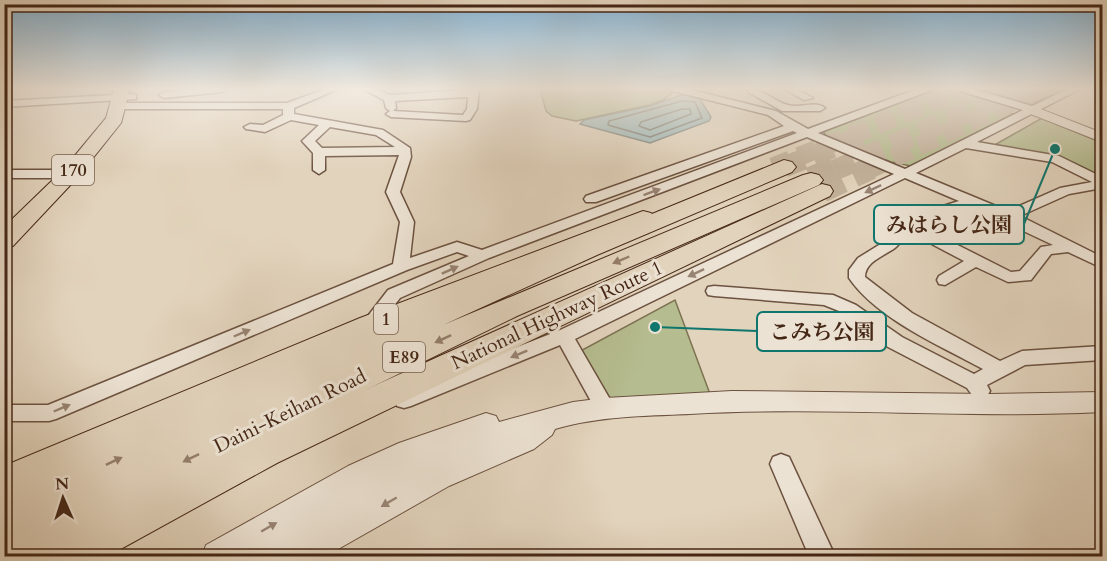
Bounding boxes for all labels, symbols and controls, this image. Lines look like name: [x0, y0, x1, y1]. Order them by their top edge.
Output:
road number: 170: [52, 155, 94, 185]
one-way arrow: [864, 185, 881, 194]
one-way arrow: [643, 187, 661, 197]
callout: みはらし公園: [874, 205, 1024, 244]
text: みはらし公園: [886, 211, 1012, 240]
street label: National Highway Route 1: [447, 254, 667, 376]
one-way arrow: [613, 255, 630, 264]
one-way arrow: [441, 264, 459, 274]
one-way arrow: [688, 268, 705, 277]
road number: 1: [374, 304, 398, 334]
callout: こみち公園: [757, 312, 886, 351]
text: こみち公園: [770, 318, 875, 347]
one-way arrow: [233, 328, 251, 337]
one-way arrow: [435, 334, 452, 343]
road number: E89: [383, 342, 425, 372]
one-way arrow: [510, 350, 528, 359]
street label: Daini-Keihan Road: [209, 362, 371, 460]
one-way arrow: [53, 403, 71, 412]
one-way arrow: [183, 454, 200, 463]
one-way arrow: [106, 456, 123, 465]
north arrow: [33, 468, 93, 528]
text: N: [55, 473, 70, 495]
one-way arrow: [381, 497, 397, 508]
one-way arrow: [261, 522, 278, 532]

